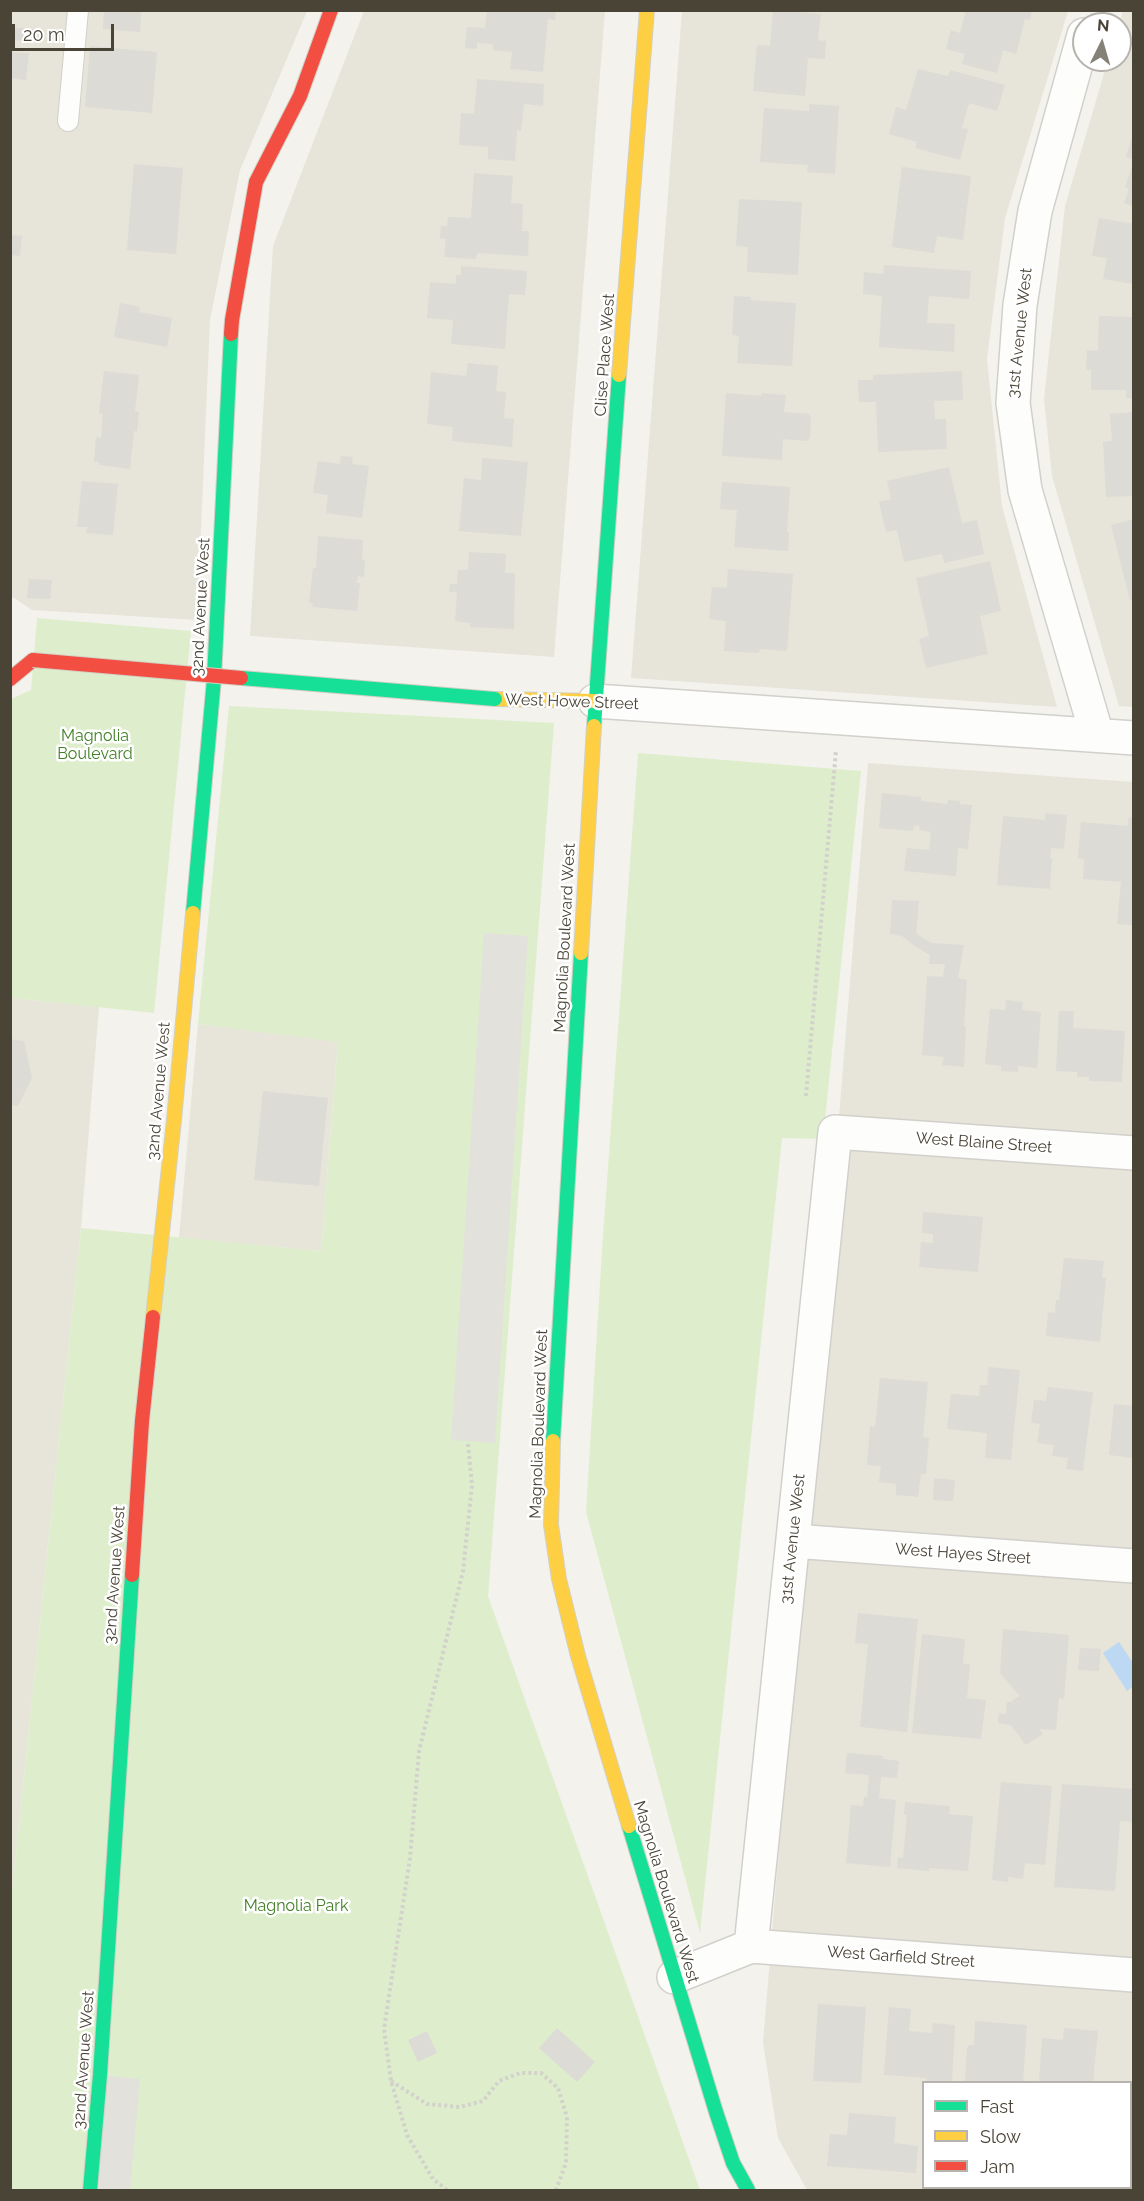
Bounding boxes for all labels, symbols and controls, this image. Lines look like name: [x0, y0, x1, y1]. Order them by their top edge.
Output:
scale bar: [15, 12, 117, 50]
north arrow: [1072, 12, 1132, 72]
text: N: [1097, 16, 1110, 36]
text: 20 m: [23, 24, 65, 45]
street label: 31st Avenue West: [1004, 267, 1036, 399]
street label: Clise Place West: [591, 293, 619, 417]
street label: 32nd Avenue West: [188, 537, 214, 677]
street label: West Howe Street: [505, 690, 639, 714]
park label: Magnolia Boulevard: [57, 726, 133, 764]
street label: Magnolia Boulevard West: [550, 843, 580, 1033]
street label: 32nd Avenue West: [143, 1021, 175, 1161]
street label: West Blaine Street: [915, 1129, 1053, 1157]
street label: Magnolia Boulevard West: [526, 1329, 552, 1519]
street label: 31st Avenue West: [777, 1473, 809, 1605]
street label: 32nd Avenue West: [101, 1505, 129, 1645]
street label: West Hayes Street: [894, 1540, 1032, 1568]
street label: Magnolia Boulevard West: [629, 1798, 703, 1986]
park label: Magnolia Park: [244, 1896, 348, 1916]
street label: West Garfield Street: [826, 1942, 976, 1972]
street label: 32nd Avenue West: [70, 1990, 98, 2130]
legend: [922, 2081, 1132, 2189]
text: Fast: [980, 2096, 1014, 2117]
text: Slow: [980, 2126, 1021, 2147]
text: Jam: [980, 2156, 1015, 2177]

